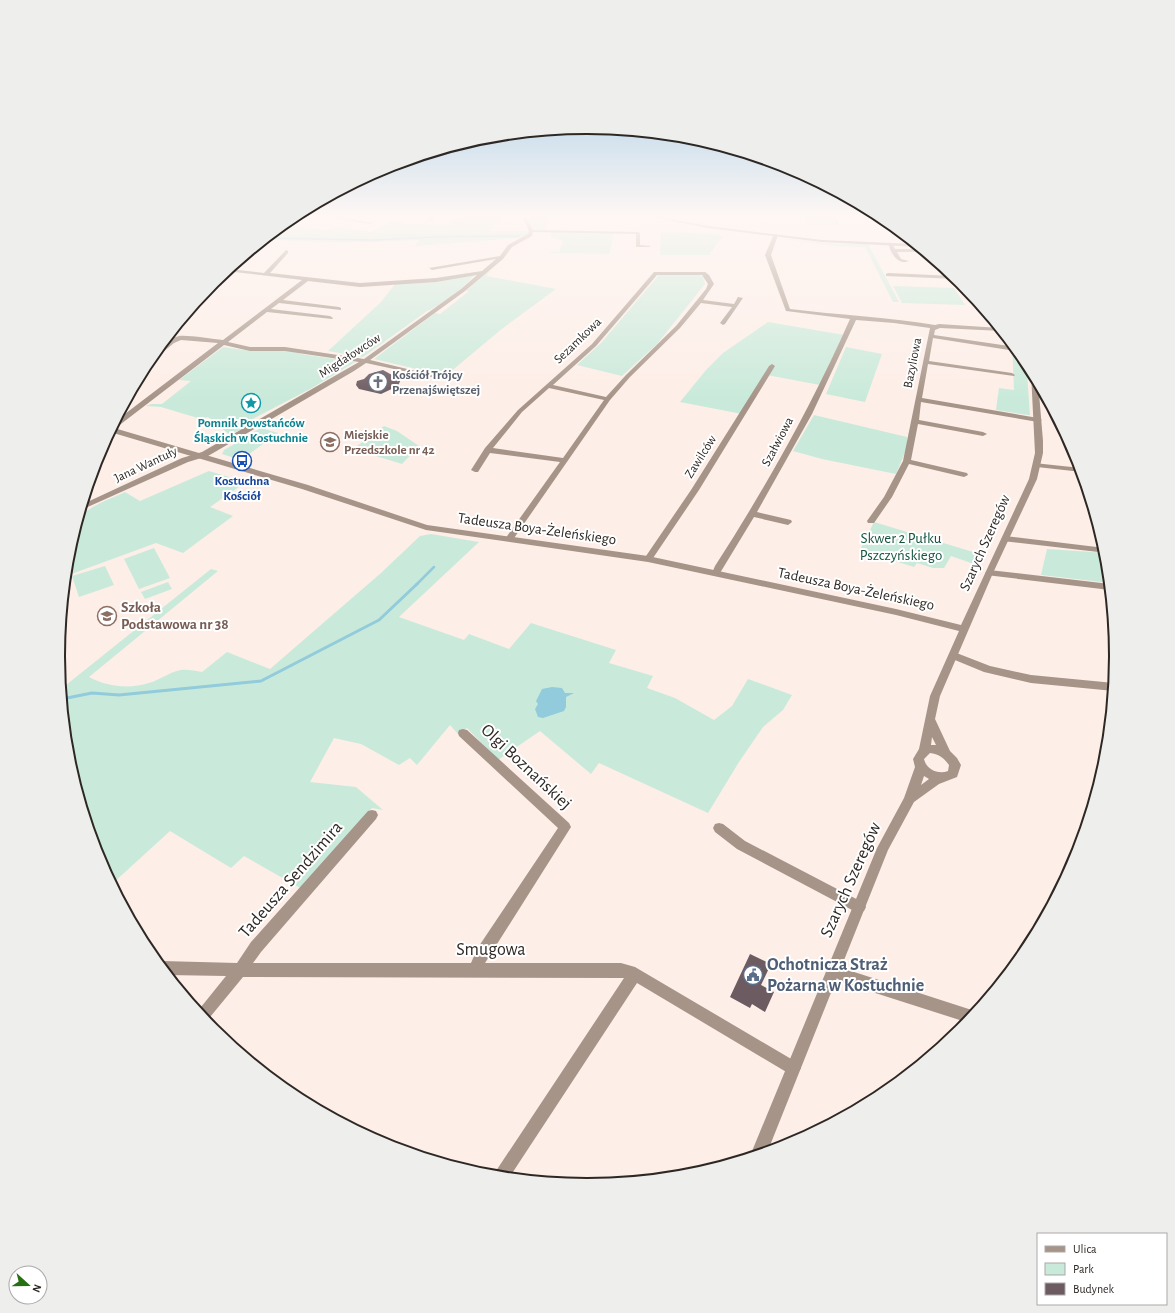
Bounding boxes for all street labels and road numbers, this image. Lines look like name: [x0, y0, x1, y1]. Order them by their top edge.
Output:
street label: Sezamkowa: [552, 315, 604, 367]
street label: Migdałowców: [317, 331, 383, 381]
street label: Bazyliowa: [902, 337, 924, 389]
street label: Szałwiowa: [760, 415, 796, 469]
street label: Zawilców: [683, 433, 719, 481]
street label: Jana Wantuły: [113, 445, 180, 485]
street label: Szarych Szeregów: [957, 493, 1013, 593]
street label: Tadeusza Boya-Żeleńskiego: [457, 508, 617, 548]
street label: Tadeusza Boya-Żeleńskiego: [776, 563, 936, 613]
street label: Olgi Boznańskiej: [477, 721, 575, 813]
street label: Tadeusza Sendzimira: [236, 818, 346, 942]
street label: Szarych Szeregów: [818, 820, 884, 940]
street label: Smugowa: [456, 941, 526, 959]

